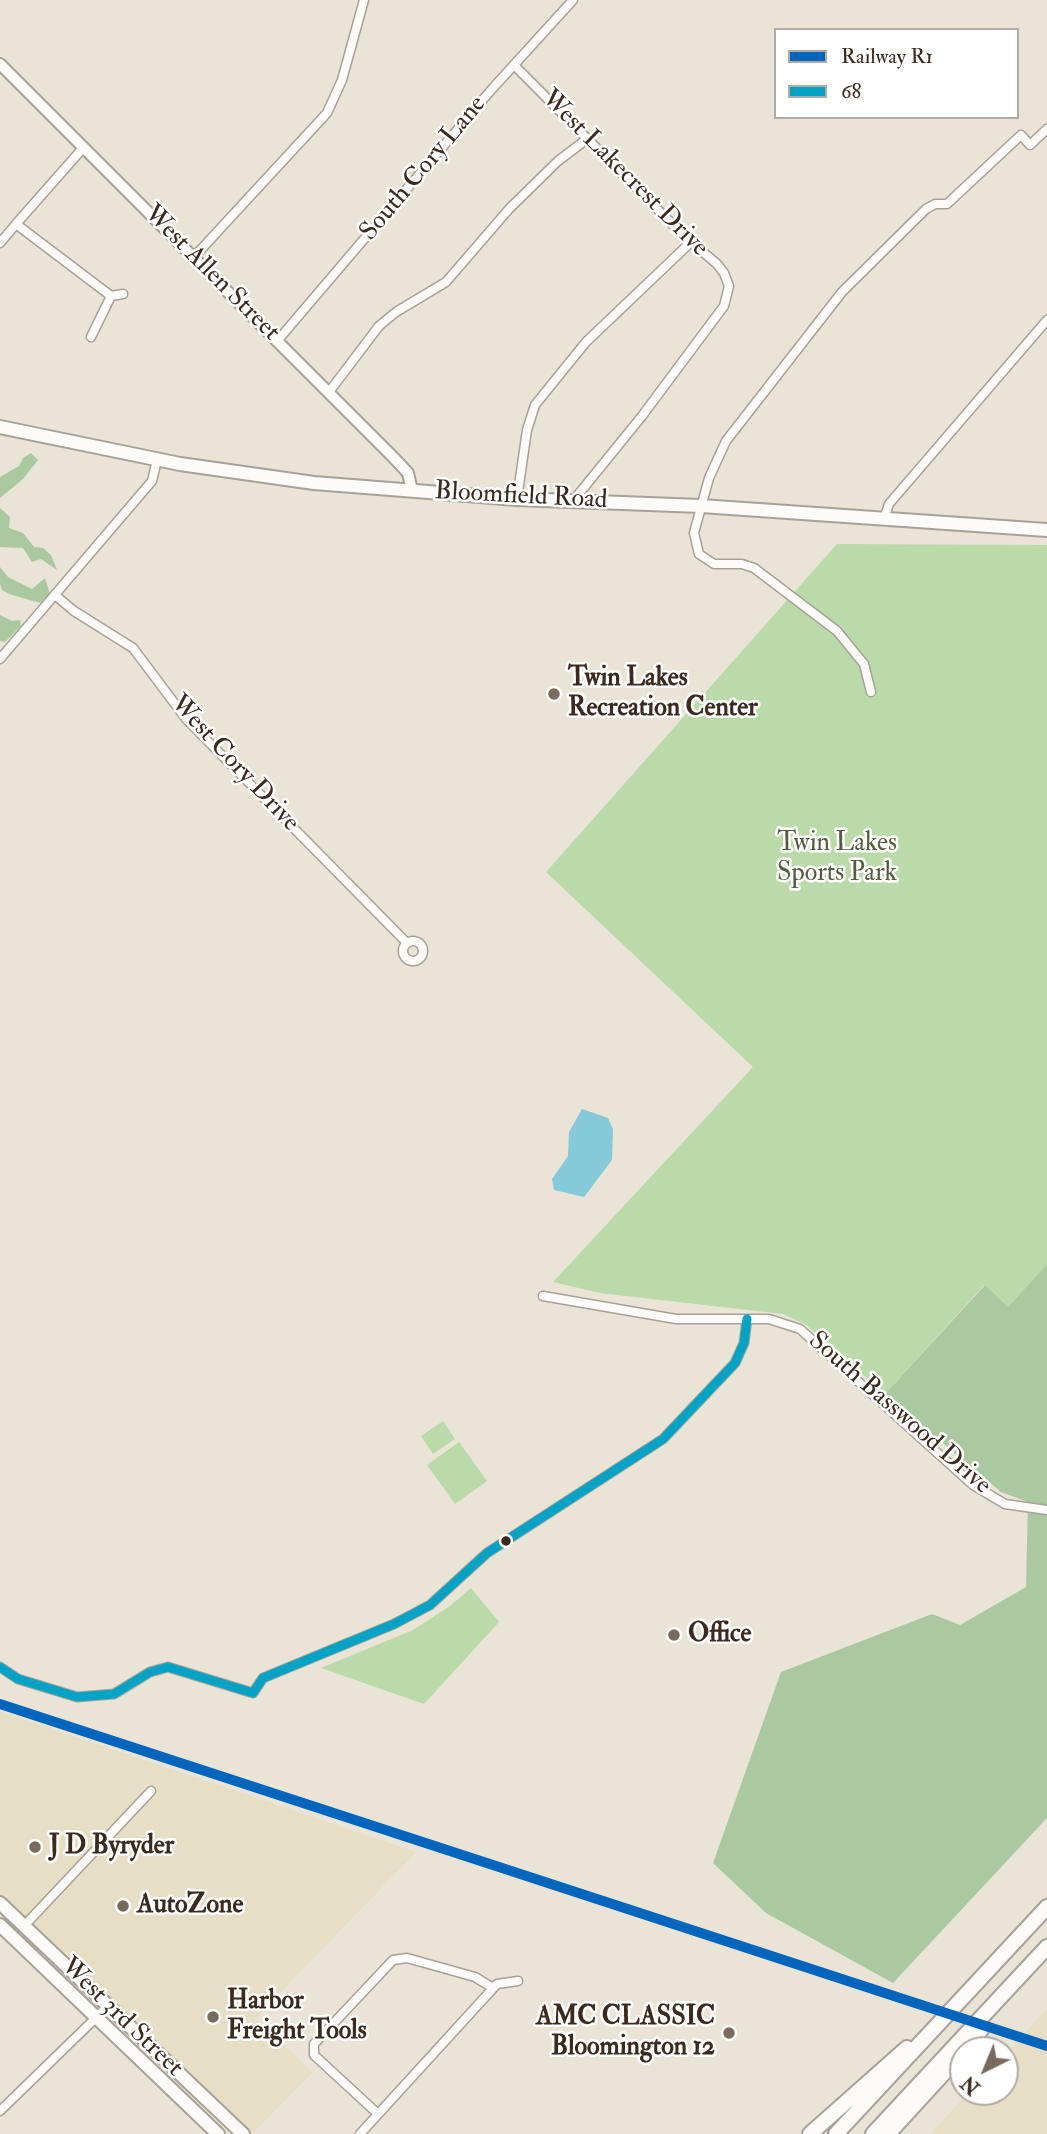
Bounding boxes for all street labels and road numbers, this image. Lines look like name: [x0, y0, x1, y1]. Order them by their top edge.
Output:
street label: West Lakecrest Drive: [534, 84, 714, 264]
street label: South Cory Lane: [354, 90, 494, 248]
street label: West Allen Street: [136, 199, 286, 349]
street label: Bloomfield Road: [434, 477, 608, 517]
street label: West Cory Drive: [163, 689, 305, 839]
street label: South Basswood Drive: [801, 1326, 997, 1502]
street label: West 3rd Street: [53, 1952, 189, 2084]

